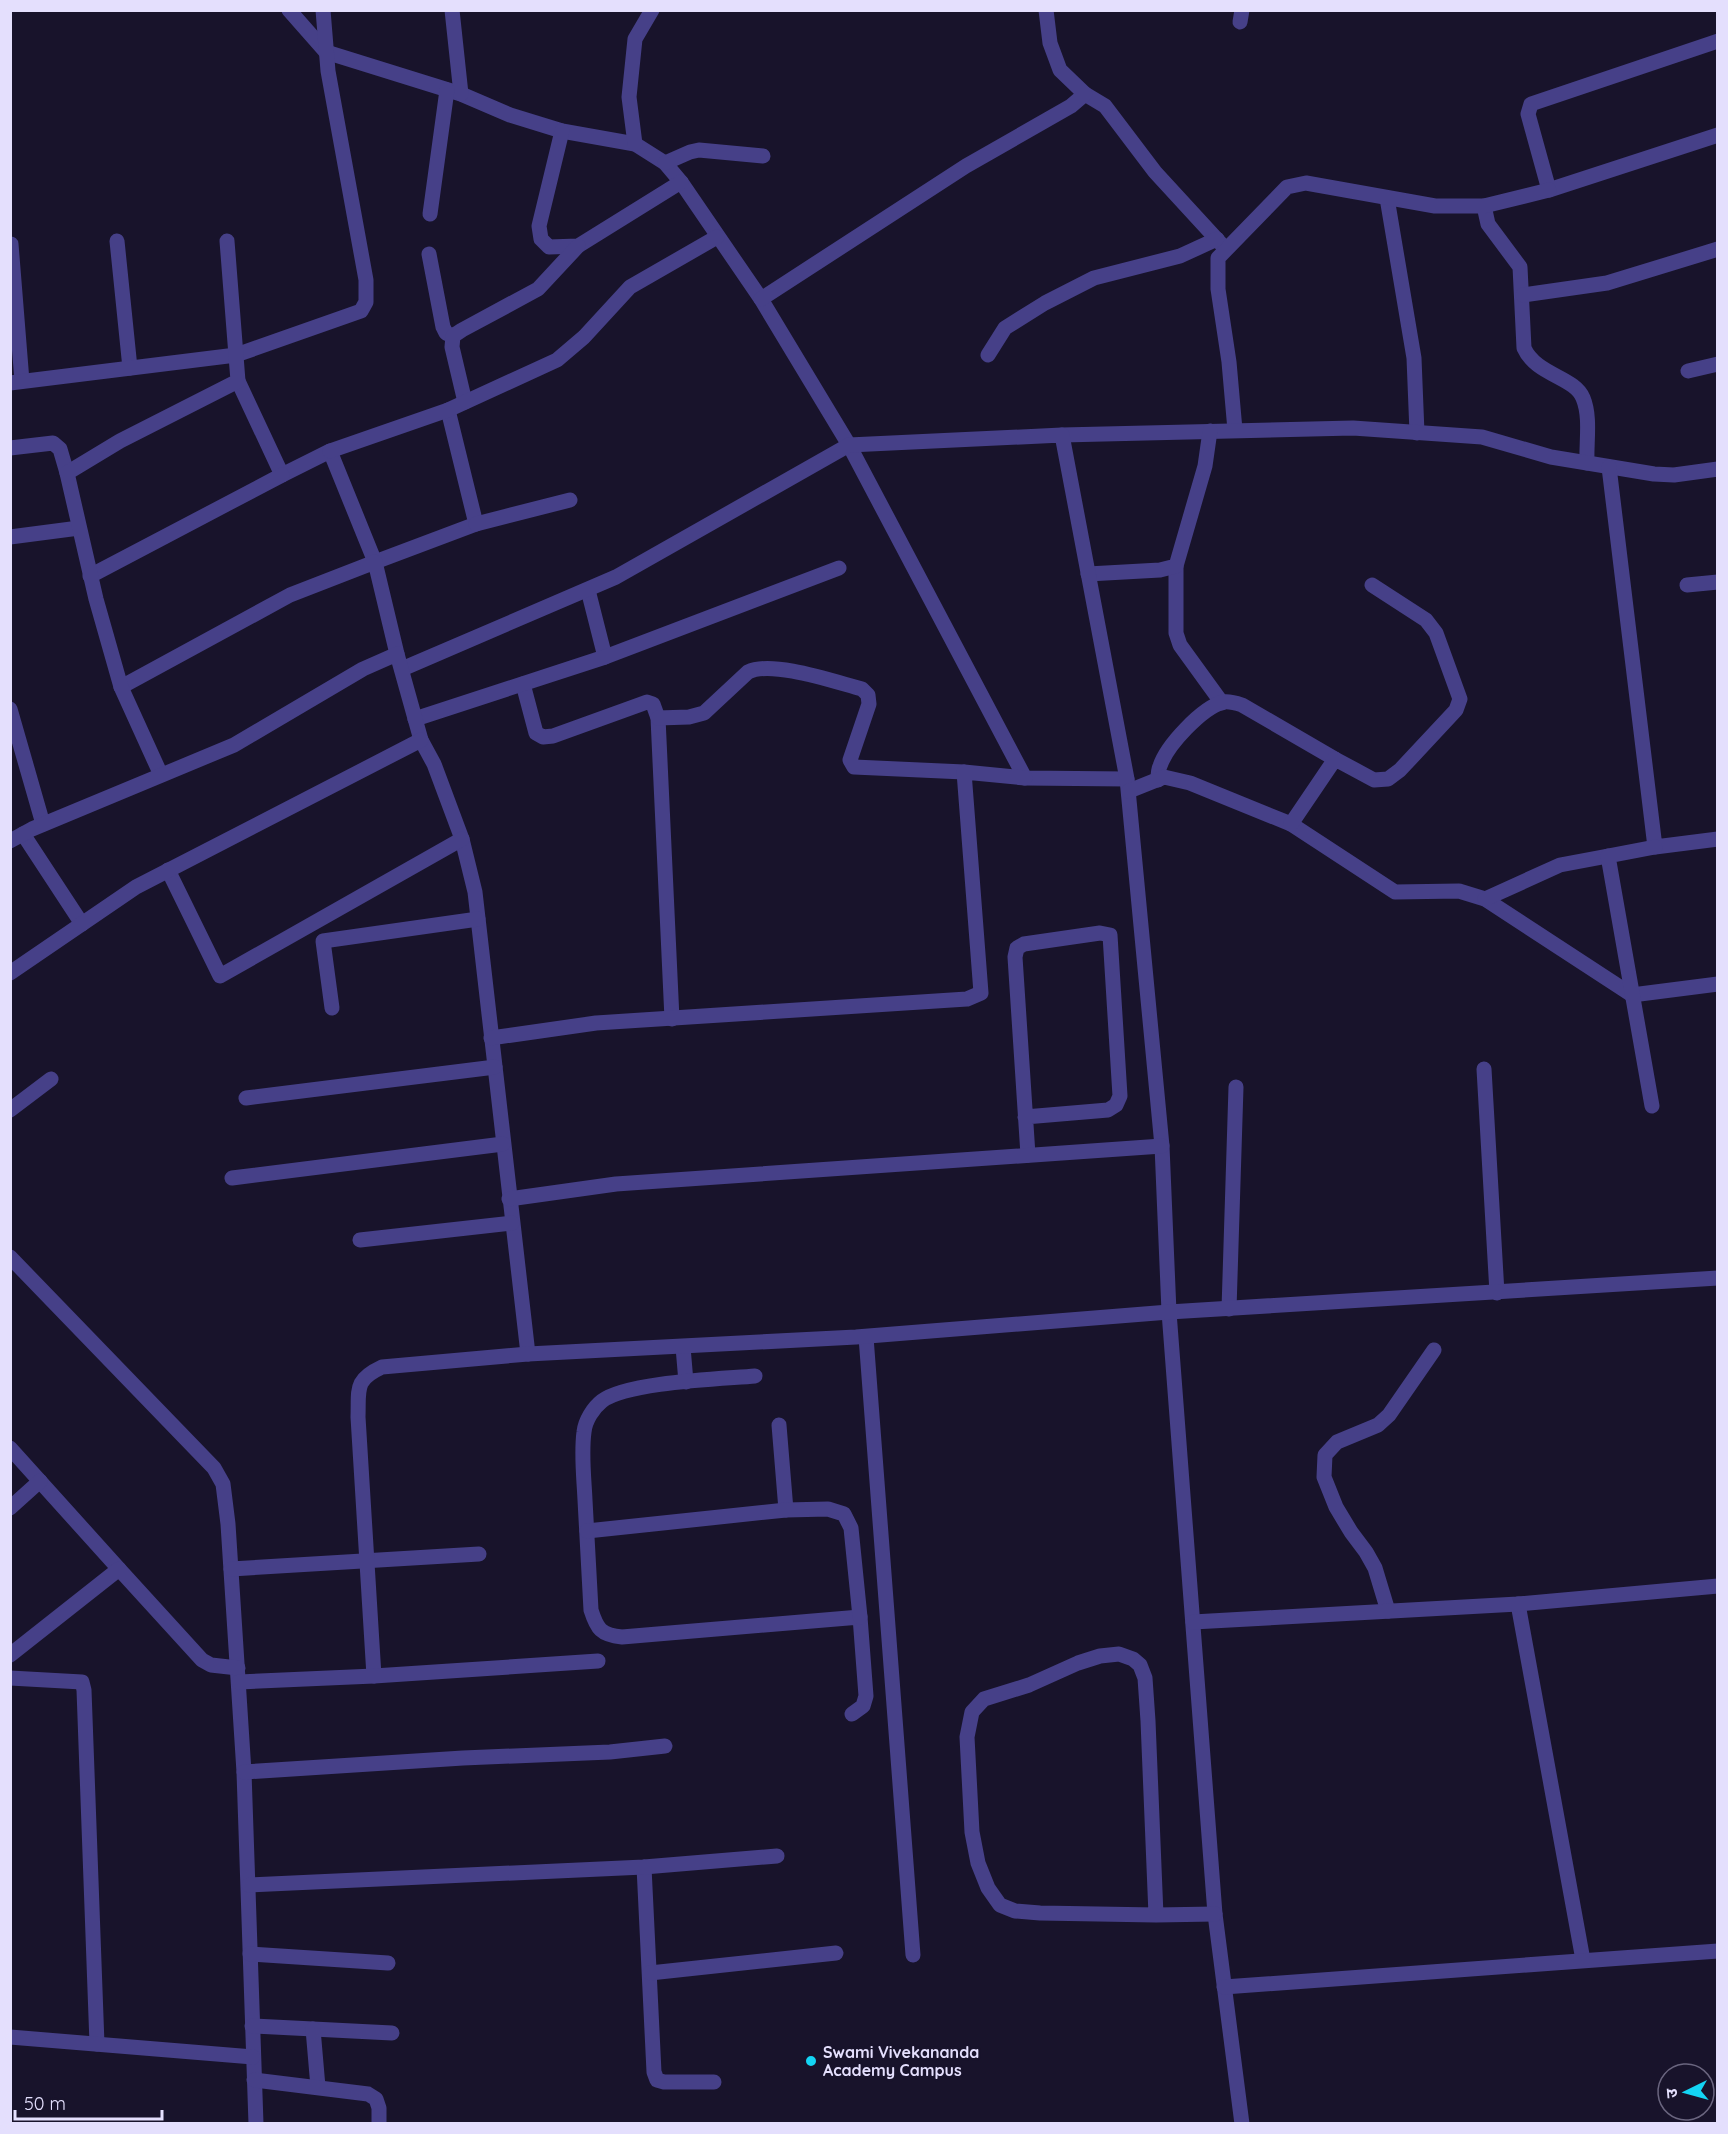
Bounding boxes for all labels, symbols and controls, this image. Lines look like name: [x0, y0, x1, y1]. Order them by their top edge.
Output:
place label: Swami Vivekananda Academy Campus: [823, 2042, 979, 2080]
marker: Swami Vivekananda Academy Campus: [804, 2054, 818, 2068]
north arrow: [1656, 2062, 1716, 2122]
scale bar: [15, 2083, 162, 2121]
text: उ: [1661, 2087, 1681, 2099]
text: 50 m: [24, 2092, 66, 2115]

